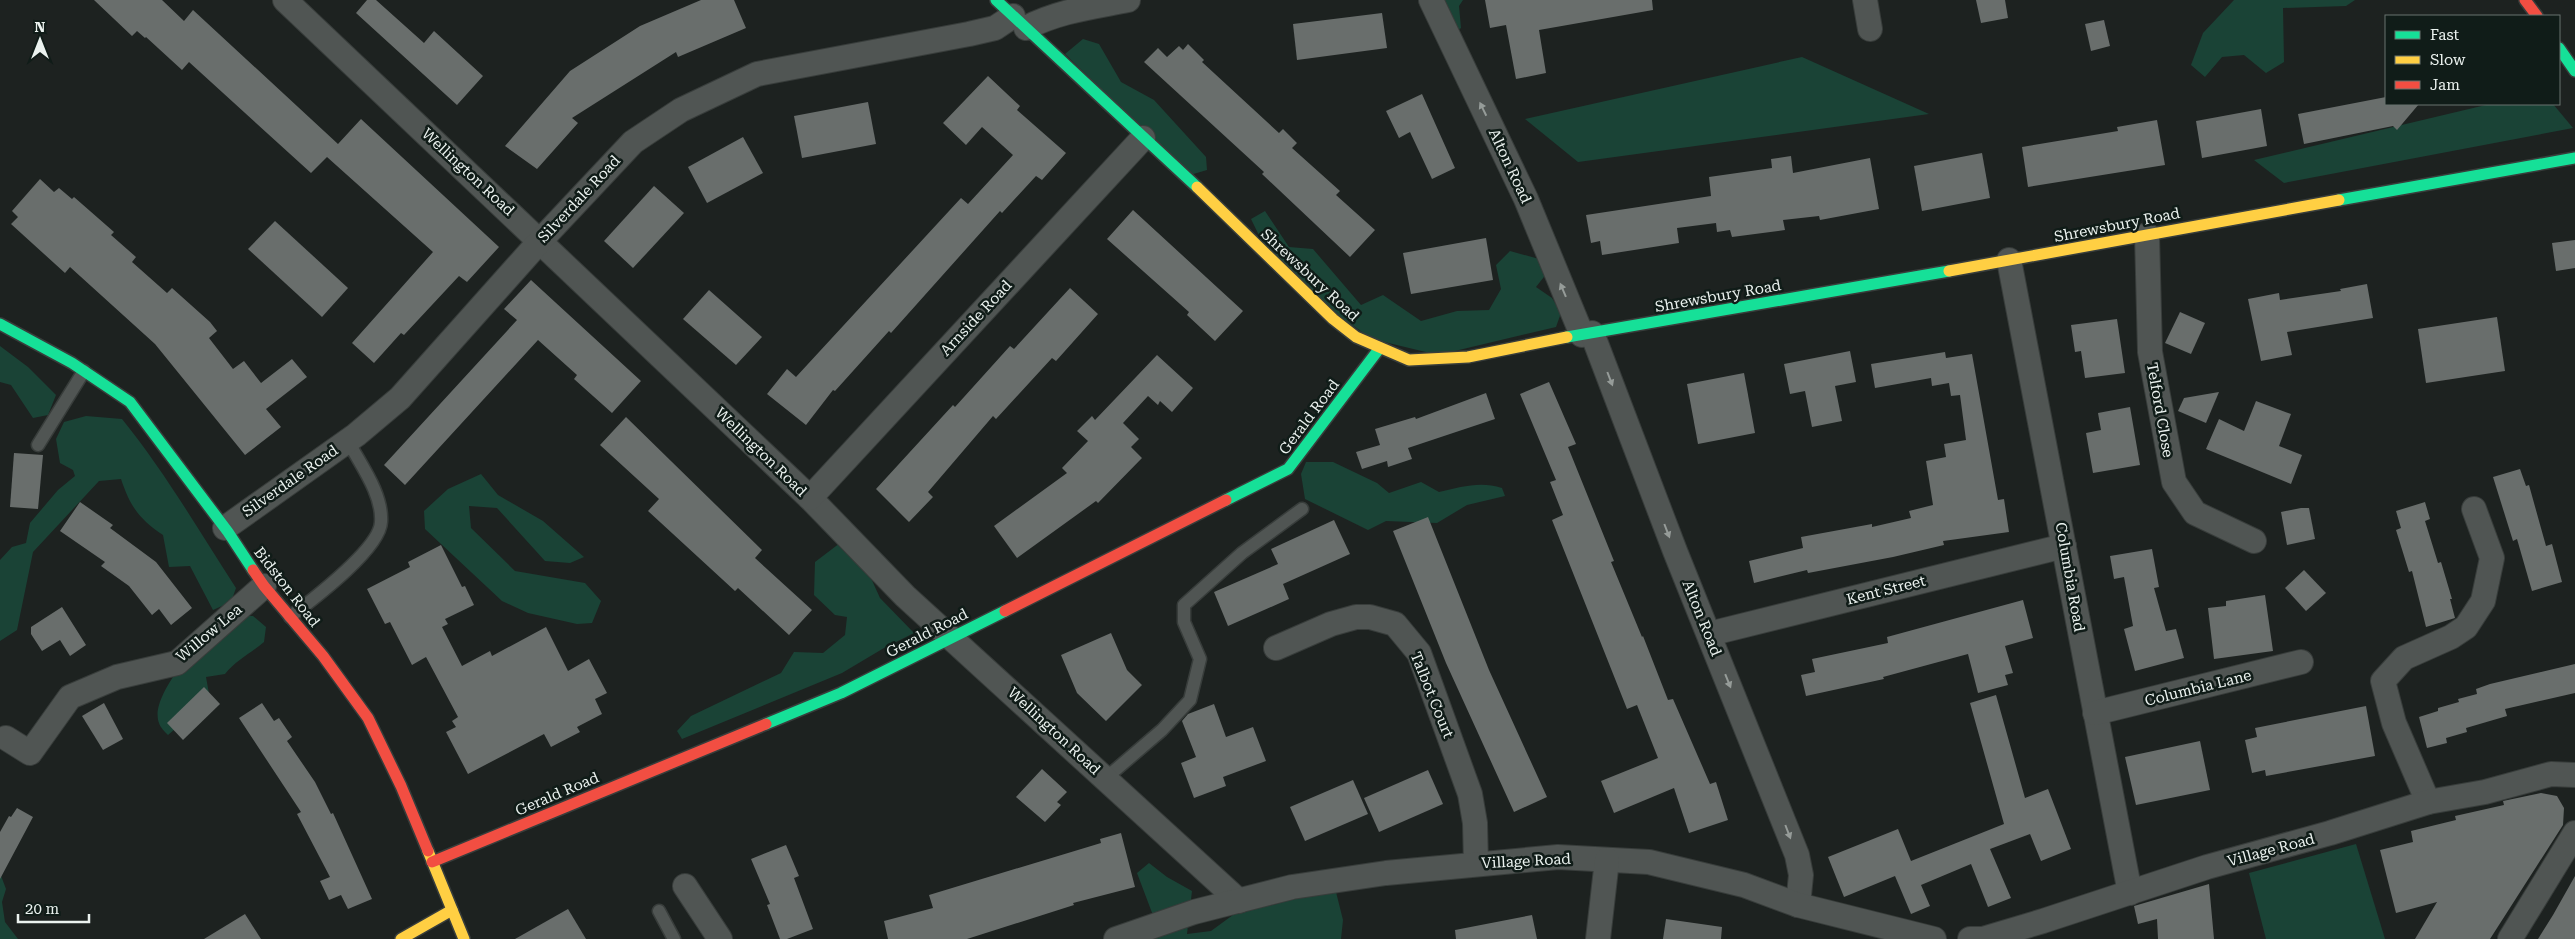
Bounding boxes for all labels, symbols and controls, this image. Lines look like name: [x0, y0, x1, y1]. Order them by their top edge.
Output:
north arrow: [15, 15, 65, 65]
legend: [2385, 15, 2560, 105]
text: N: [35, 19, 46, 35]
text: Fast: [2430, 26, 2460, 44]
text: Slow: [2430, 51, 2466, 69]
text: Jam: [2430, 76, 2460, 94]
one-way arrow: [1479, 102, 1487, 116]
street label: Wellington Road: [418, 124, 518, 220]
street label: Alton Road: [1485, 126, 1535, 207]
street label: Silverdale Road: [534, 151, 624, 246]
street label: Shrewsbury Road: [2053, 204, 2182, 246]
street label: Shrewsbury Road: [1257, 225, 1363, 325]
street label: Arnside Road: [936, 276, 1016, 360]
street label: Shrewsbury Road: [1654, 276, 1783, 316]
one-way arrow: [1558, 283, 1566, 297]
street label: Telford Close: [2143, 361, 2177, 459]
one-way arrow: [1606, 371, 1614, 386]
street label: Gerald Road: [1275, 376, 1343, 458]
street label: Wellington Road: [712, 404, 811, 500]
street label: Silverdale Road: [239, 441, 342, 521]
street label: Columbia Road: [2052, 521, 2089, 633]
one-way arrow: [1664, 523, 1671, 538]
street label: Bidston Road: [250, 543, 324, 631]
street label: Kent Street: [1845, 571, 1928, 609]
street label: Alton Road: [1679, 577, 1726, 659]
street label: Willow Lea: [173, 600, 245, 666]
street label: Gerald Road: [883, 605, 971, 661]
street label: Talbot Court: [1407, 649, 1458, 741]
street label: Columbia Lane: [2143, 666, 2253, 710]
one-way arrow: [1724, 674, 1732, 689]
street label: Wellington Road: [1004, 683, 1104, 779]
street label: Gerald Road: [512, 768, 602, 820]
one-way arrow: [1784, 825, 1792, 840]
street label: Village Road: [2225, 830, 2317, 870]
street label: Village Road: [1481, 850, 1572, 872]
scale bar: [18, 892, 89, 924]
text: 20 m: [25, 900, 60, 918]

